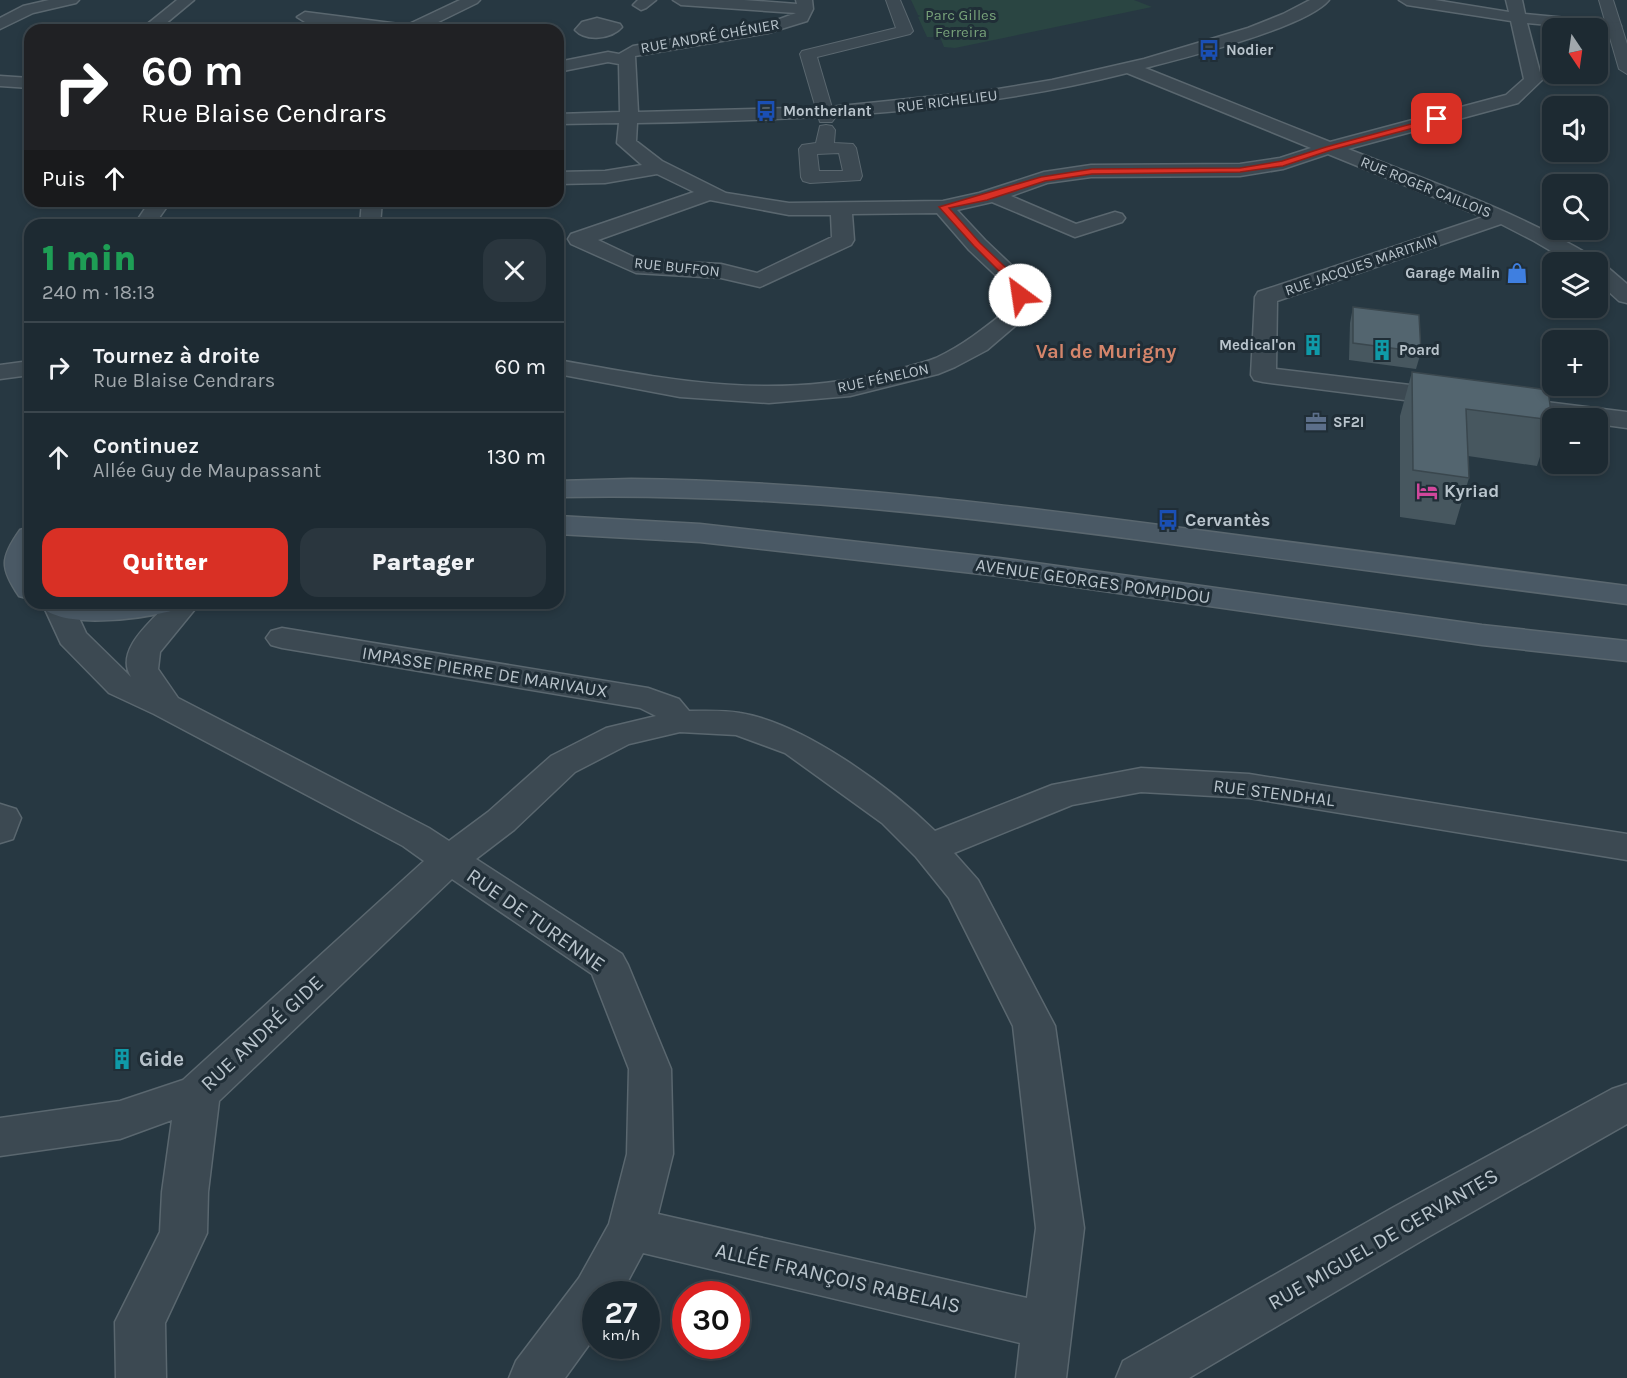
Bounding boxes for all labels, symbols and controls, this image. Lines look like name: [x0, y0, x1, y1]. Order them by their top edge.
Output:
park label: Parc Gilles Ferreira: [925, 6, 997, 41]
street label: RUE ANDRÉ CHÉNIER: [639, 15, 781, 57]
north arrow: [1542, 18, 1608, 84]
map controls: [1542, 18, 1608, 474]
bus stop icon: Nodier: [1197, 38, 1221, 62]
place label: Nodier: [1226, 41, 1273, 59]
text: 60 m: [141, 46, 244, 96]
icon: right: [42, 48, 120, 126]
street label: RUE RICHELIEU: [896, 86, 998, 116]
pin: [1411, 93, 1462, 144]
button: sound: [1542, 96, 1608, 162]
text: Rue Blaise Cendrars: [141, 97, 387, 129]
bus stop icon: Montherlant: [754, 99, 778, 123]
place label: Montherlant: [783, 102, 872, 120]
icon: arrive: [1420, 102, 1453, 135]
street label: RUE ROGER CAILLOIS: [1358, 152, 1494, 222]
icon: ahead: [98, 162, 131, 195]
text: Puis: [42, 166, 86, 192]
button: search: [1542, 174, 1608, 240]
street label: RUE JACQUES MARITAIN: [1282, 230, 1440, 300]
text: 1 min: [42, 237, 136, 279]
button: close: [483, 239, 546, 302]
button: layers: [1542, 252, 1608, 318]
street label: RUE BUFFON: [633, 254, 721, 280]
shop icon: Garage Malin: [1505, 261, 1529, 285]
position arrow: [988, 263, 1052, 327]
place label: Garage Malin: [1405, 264, 1500, 282]
text: 240 m · 18:13: [42, 281, 155, 304]
button: +: [1542, 330, 1608, 396]
building icon: Medical'on: [1301, 333, 1325, 357]
place label: Medical'on: [1219, 336, 1296, 354]
building icon: Poard: [1370, 338, 1394, 362]
district label: Val de Murigny: [1036, 340, 1176, 363]
place label: Poard: [1399, 341, 1440, 359]
text: Tournez à droite: [93, 343, 260, 369]
icon: right: [42, 351, 75, 384]
text: 60 m: [495, 354, 546, 380]
street label: RUE FÉNELON: [836, 360, 930, 396]
text: Rue Blaise Cendrars: [93, 369, 275, 392]
button: −: [1542, 408, 1608, 474]
office icon: SF2I: [1304, 410, 1328, 434]
place label: SF2I: [1333, 413, 1364, 431]
text: Continuez: [93, 433, 199, 459]
icon: ahead: [42, 441, 75, 474]
text: 130 m: [487, 444, 546, 470]
text: Allée Guy de Maupassant: [93, 459, 321, 482]
hotel icon: Kyriad: [1415, 479, 1439, 503]
place label: Kyriad: [1444, 480, 1499, 502]
bus stop icon: Cervantès: [1156, 508, 1180, 532]
place label: Cervantès: [1185, 509, 1270, 531]
button: Quitter: [42, 528, 288, 597]
button: Partager: [300, 528, 546, 597]
street label: AVENUE GEORGES POMPIDOU: [974, 554, 1212, 608]
street label: IMPASSE PIERRE DE MARIVAUX: [360, 642, 610, 702]
street label: RUE STENDHAL: [1212, 775, 1337, 811]
street label: RUE DE TURENNE: [462, 863, 610, 977]
street label: RUE ANDRÉ GIDE: [196, 970, 328, 1096]
building icon: Gide: [110, 1047, 134, 1071]
place label: Gide: [139, 1047, 184, 1071]
street label: RUE MIGUEL DE CERVANTES: [1264, 1163, 1502, 1315]
street label: ALLÉE FRANÇOIS RABELAIS: [713, 1238, 963, 1318]
speed limit sign: 30: [672, 1281, 750, 1359]
text: 27: [604, 1295, 638, 1331]
text: km/h: [602, 1326, 640, 1344]

